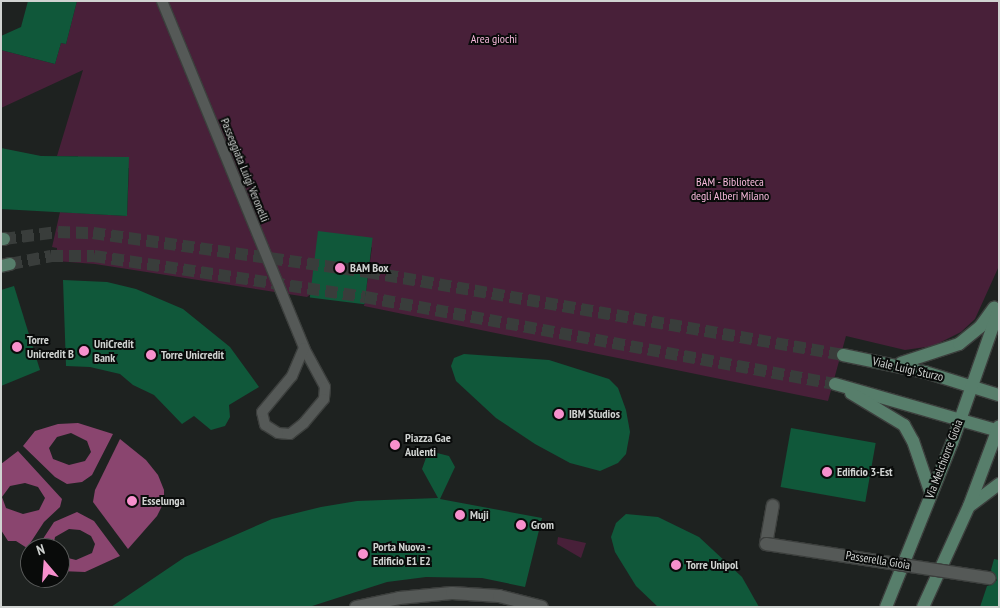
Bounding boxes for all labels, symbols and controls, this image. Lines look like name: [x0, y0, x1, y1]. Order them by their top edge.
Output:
park label: Area giochi: [471, 32, 517, 46]
street label: Passeggiata Luigi Veronelli: [218, 116, 272, 224]
park label: BAM - Biblioteca degli Alberi Milano: [691, 175, 769, 203]
place label: BAM Box: [350, 261, 389, 275]
marker: BAM Box: [334, 262, 346, 274]
place label: Torre Unicredit B: [27, 333, 74, 361]
place label: UniCredit Bank: [94, 337, 134, 365]
marker: Torre Unicredit B: [11, 341, 23, 353]
marker: UniCredit Bank: [78, 345, 90, 357]
place label: Torre Unicredit: [161, 348, 224, 362]
marker: Torre Unicredit: [145, 349, 157, 361]
street label: Viale Luigi Sturzo: [871, 354, 945, 384]
place label: IBM Studios: [569, 407, 620, 421]
marker: IBM Studios: [553, 408, 565, 420]
street label: Via Melchiorre Gioia: [922, 417, 966, 501]
place label: Piazza Gae Aulenti: [405, 431, 451, 459]
marker: Piazza Gae Aulenti: [389, 439, 401, 451]
place label: Edificio 3-Est: [837, 465, 893, 479]
marker: Edificio 3-Est: [821, 466, 833, 478]
place label: Esselunga: [142, 494, 185, 508]
marker: Esselunga: [126, 495, 138, 507]
place label: Muji: [470, 508, 489, 522]
marker: Muji: [454, 509, 466, 521]
place label: Grom: [531, 518, 554, 532]
marker: Grom: [515, 519, 527, 531]
north arrow: [20, 538, 70, 588]
text: N: [34, 540, 47, 559]
place label: Porta Nuova - Edificio E1 E2: [373, 540, 431, 568]
marker: Porta Nuova - Edificio E1 E2: [357, 548, 369, 560]
street label: Passerella Gioia: [845, 548, 911, 572]
place label: Torre Unipol: [686, 558, 738, 572]
marker: Torre Unipol: [670, 559, 682, 571]

